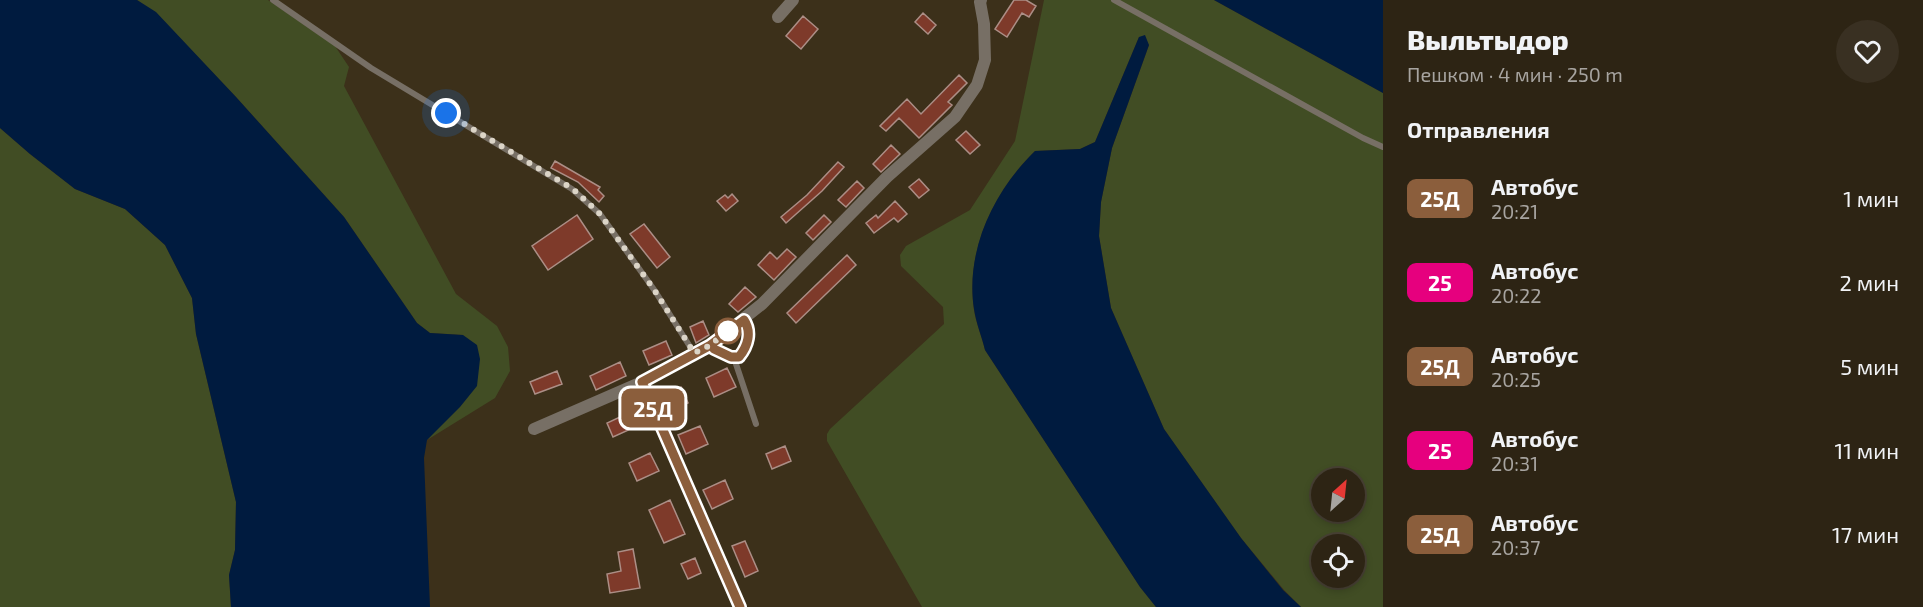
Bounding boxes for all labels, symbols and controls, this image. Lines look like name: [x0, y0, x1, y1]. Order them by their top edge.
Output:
button: heart: [1836, 20, 1899, 83]
text: Выльтыдор: [1407, 22, 1569, 56]
text: Пешком · 4 мин · 250 m: [1407, 62, 1623, 86]
your location: [431, 98, 461, 128]
text: Отправления: [1407, 116, 1550, 142]
text: Автобус: [1491, 173, 1579, 199]
text: 1 мин: [1843, 185, 1899, 211]
text: 25Д: [1420, 186, 1460, 211]
text: 20:21: [1491, 199, 1538, 223]
text: Автобус: [1491, 257, 1579, 283]
text: 2 мин: [1840, 269, 1899, 295]
text: 25: [1428, 270, 1452, 295]
text: 20:22: [1491, 283, 1542, 307]
unlabelled marker: [715, 318, 741, 344]
text: Автобус: [1491, 341, 1579, 367]
text: 5 мин: [1840, 353, 1899, 379]
text: 25Д: [1420, 354, 1460, 379]
text: 20:25: [1491, 367, 1541, 391]
line badge: 25Д: [618, 388, 688, 428]
text: 25Д: [633, 396, 673, 421]
text: Автобус: [1491, 425, 1579, 451]
text: 11 мин: [1834, 437, 1899, 463]
text: 25: [1428, 438, 1452, 463]
text: 20:31: [1491, 451, 1538, 475]
north arrow: [1311, 468, 1365, 522]
map controls: [1311, 468, 1365, 588]
text: Автобус: [1491, 509, 1579, 535]
text: 17 мин: [1832, 521, 1899, 547]
text: 25Д: [1420, 522, 1460, 547]
button: locate: [1311, 534, 1365, 588]
text: 20:37: [1491, 535, 1540, 559]

